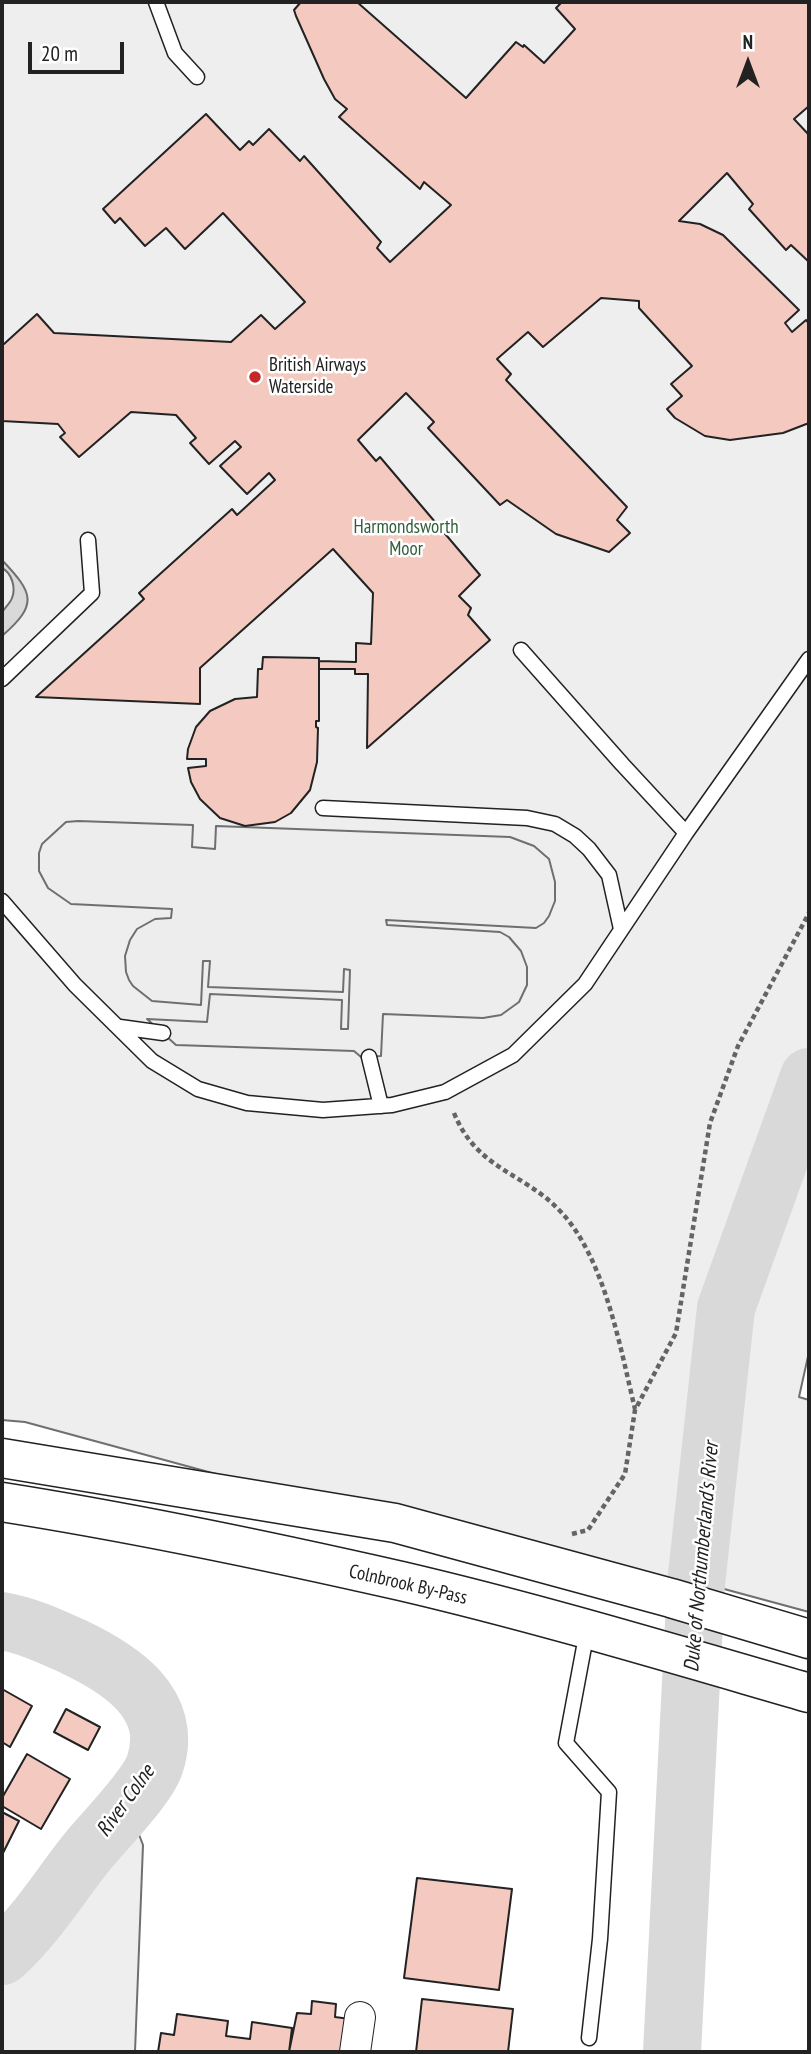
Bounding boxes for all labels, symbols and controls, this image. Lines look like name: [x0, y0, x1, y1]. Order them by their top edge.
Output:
scale bar: [32, 28, 128, 72]
north arrow: [713, 28, 783, 98]
text: N: [743, 30, 753, 54]
text: 20 m: [41, 40, 78, 67]
place label: British Airways Waterside: [269, 355, 366, 399]
marker: British Airways Waterside: [247, 369, 263, 385]
park label: Harmondsworth Moor: [353, 517, 459, 561]
water label: Duke of Northumberland's River: [679, 1441, 725, 1673]
street label: Colnbrook By-Pass: [347, 1560, 469, 1610]
water label: River Colne: [92, 1760, 160, 1842]

